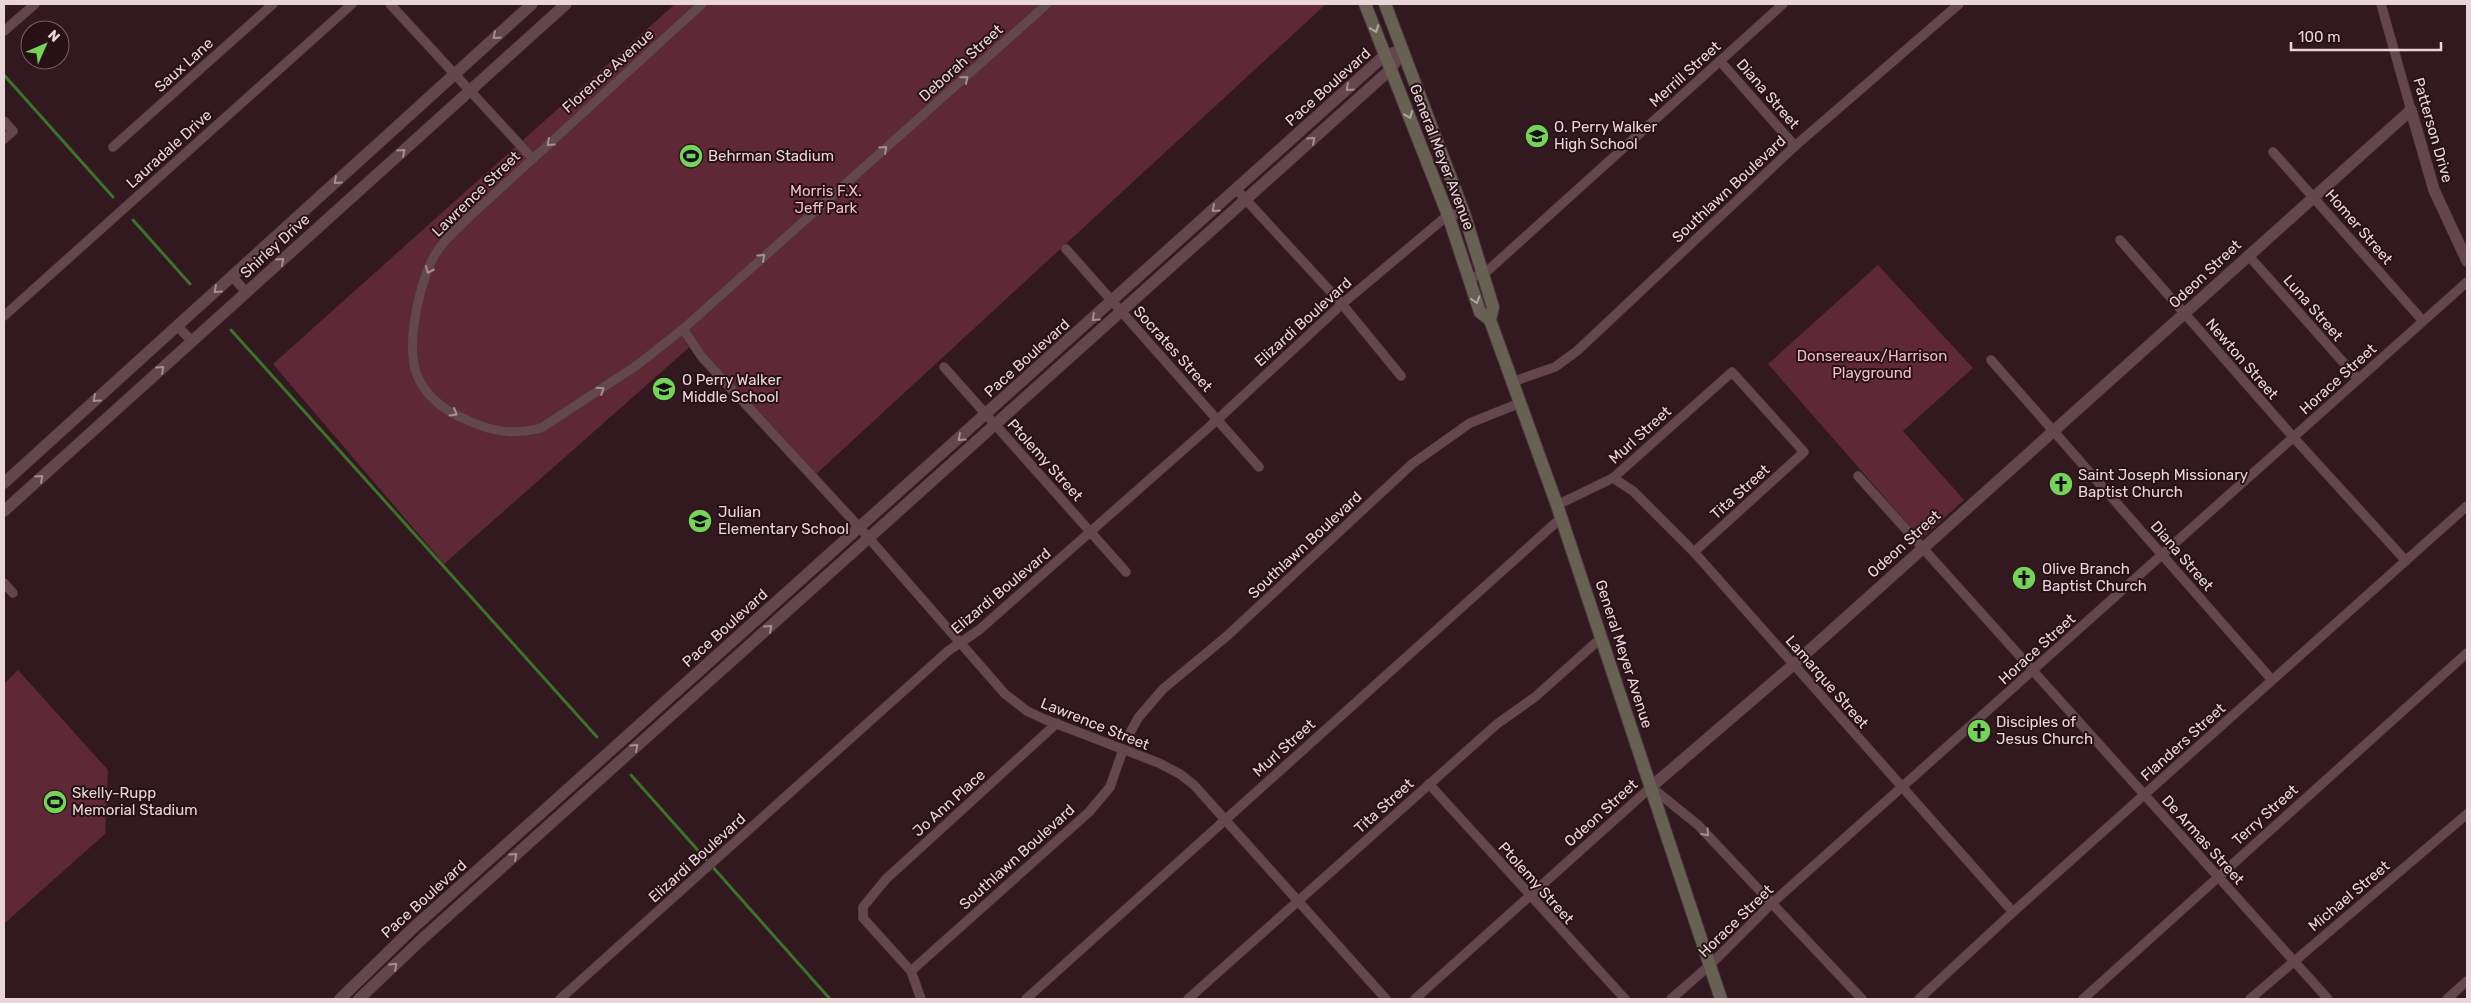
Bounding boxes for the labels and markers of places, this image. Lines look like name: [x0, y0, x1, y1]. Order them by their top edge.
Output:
place label: O. Perry Walker High School: [1554, 118, 1657, 153]
school or university icon: O. Perry Walker High School: [1524, 123, 1550, 149]
sports icon: Behrman Stadium: [678, 143, 704, 169]
place label: Behrman Stadium: [708, 147, 834, 165]
place label: O Perry Walker Middle School: [682, 371, 782, 406]
school or university icon: O Perry Walker Middle School: [651, 376, 677, 402]
place label: Saint Joseph Missionary Baptist Church: [2078, 466, 2248, 501]
church icon: Saint Joseph Missionary Baptist Church: [2048, 471, 2074, 497]
place label: Julian Elementary School: [718, 503, 849, 538]
school or university icon: Julian Elementary School: [687, 508, 713, 534]
place label: Olive Branch Baptist Church: [2042, 560, 2147, 595]
church icon: Olive Branch Baptist Church: [2011, 565, 2037, 591]
place label: Disciples of Jesus Church: [1996, 713, 2093, 748]
church icon: Disciples of Jesus Church: [1966, 718, 1992, 744]
place label: Skelly-Rupp Memorial Stadium: [72, 784, 198, 819]
sports icon: Skelly-Rupp Memorial Stadium: [42, 789, 68, 815]

